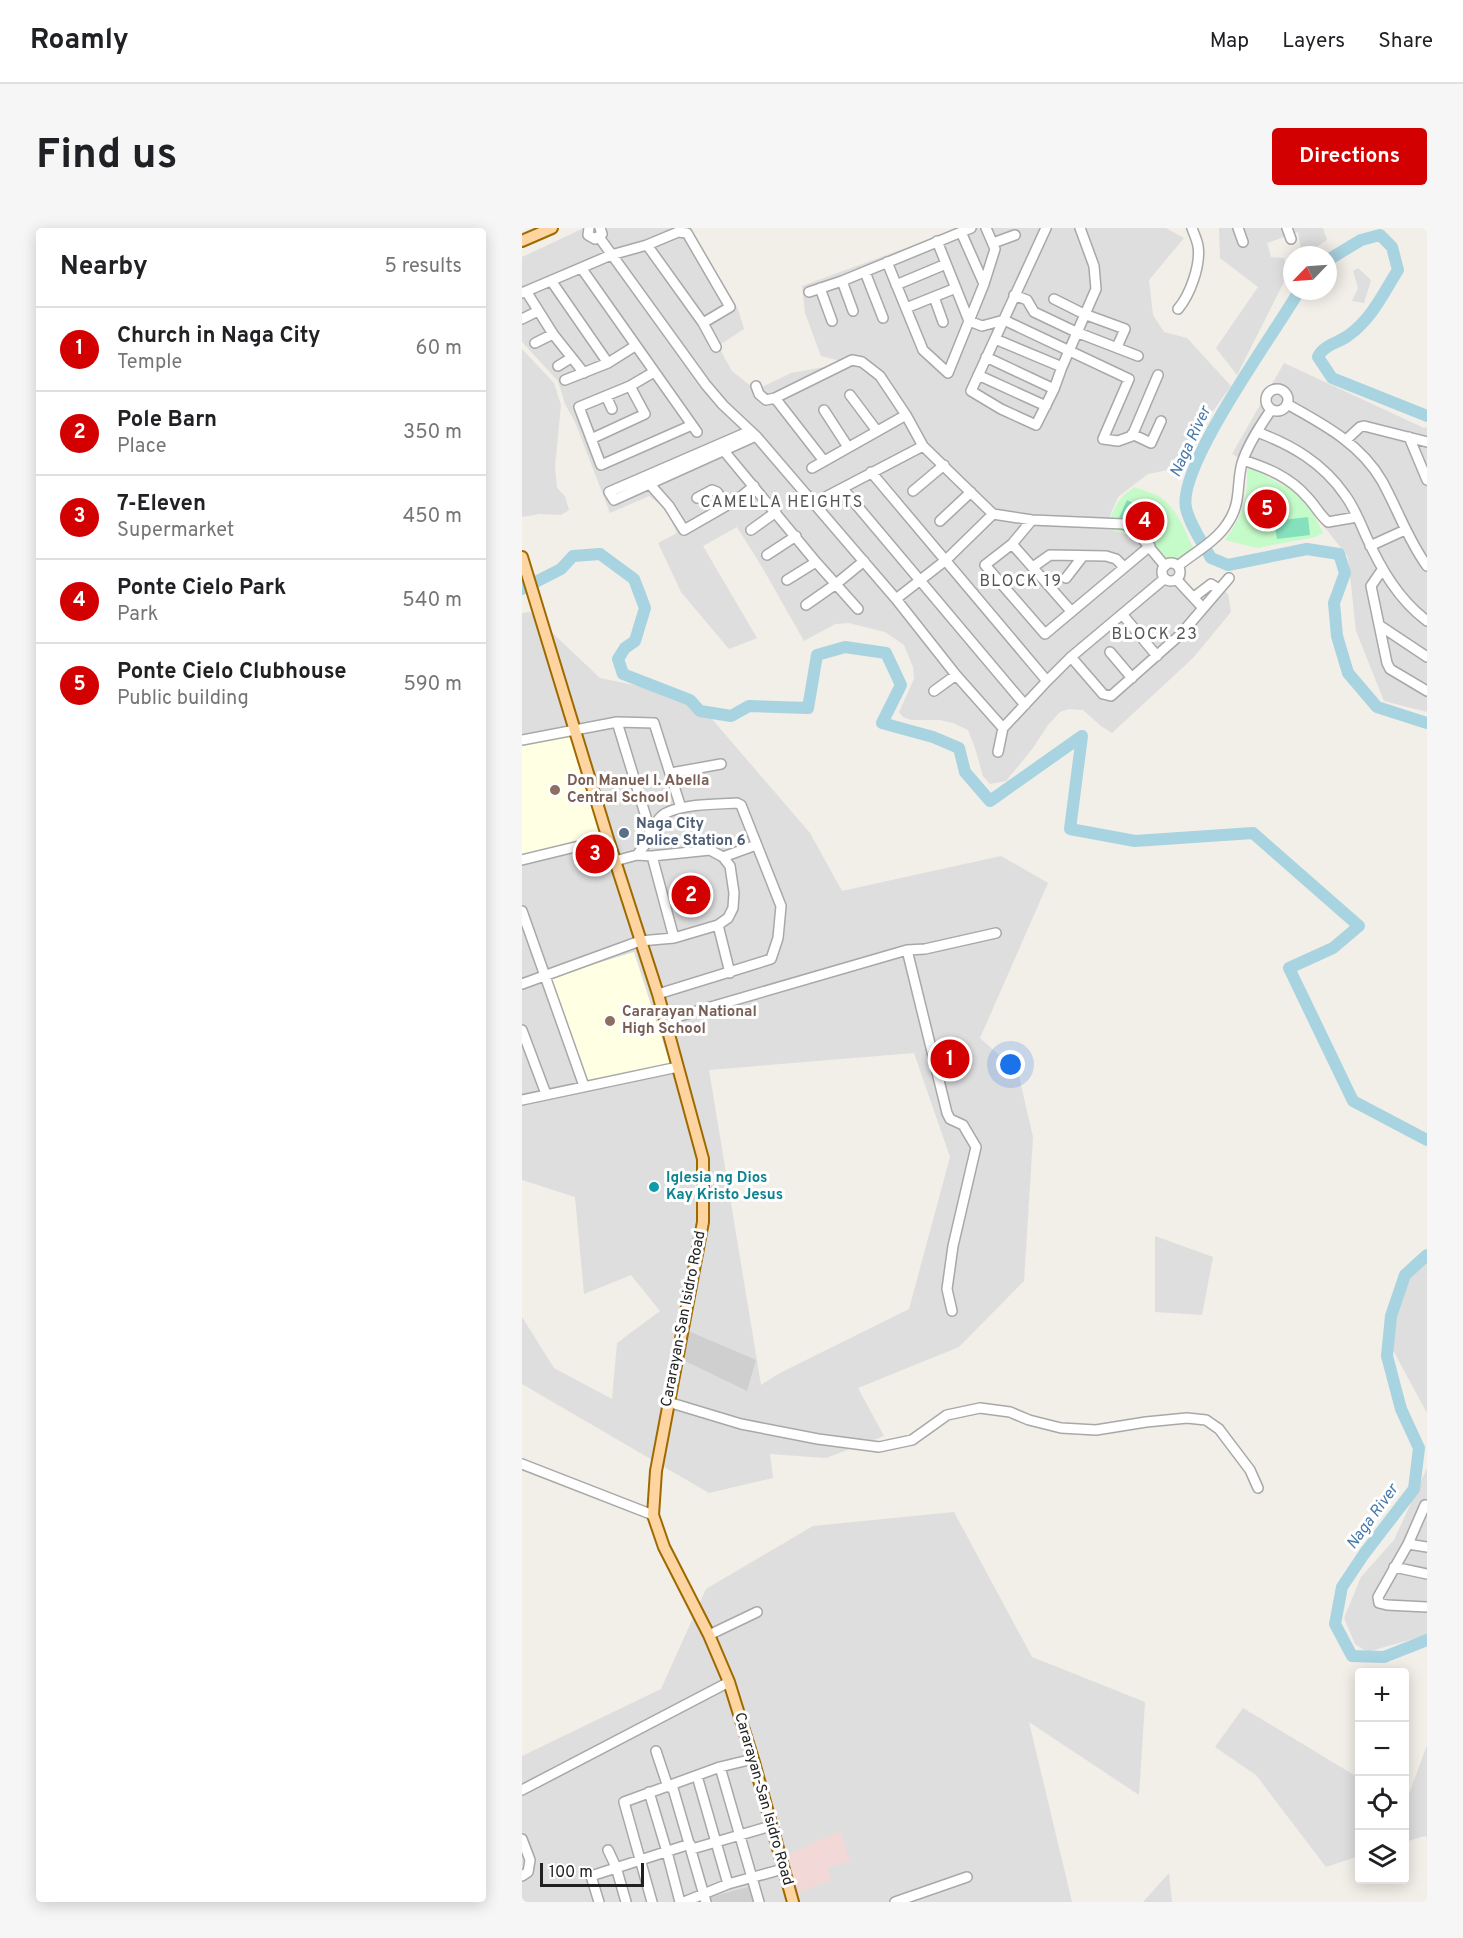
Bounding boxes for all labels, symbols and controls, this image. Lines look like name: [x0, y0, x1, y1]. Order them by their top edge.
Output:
text: Roamly: [30, 23, 129, 59]
text: Map: [1210, 28, 1249, 55]
text: Layers: [1282, 28, 1345, 55]
text: Share: [1378, 28, 1433, 55]
button: Directions: [1272, 128, 1427, 185]
text: Find us: [36, 130, 177, 183]
north arrow: [1283, 246, 1337, 300]
text: Nearby: [60, 251, 148, 284]
text: 5 results: [385, 254, 462, 280]
text: Church in Naga City: [117, 323, 321, 350]
text: 1: [76, 336, 84, 362]
text: 60 m: [416, 336, 462, 362]
text: Temple: [117, 350, 182, 376]
water label: Naga River: [1166, 402, 1217, 480]
text: Pole Barn: [117, 407, 217, 434]
text: 2: [73, 420, 86, 446]
text: 350 m: [403, 420, 462, 446]
text: Place: [117, 434, 167, 460]
pin: 5: [1248, 486, 1286, 532]
text: 7-Eleven: [117, 491, 206, 518]
district label: CAMELLA HEIGHTS: [700, 493, 864, 513]
pin: 4: [1126, 498, 1164, 544]
text: 3: [74, 504, 86, 530]
text: 450 m: [403, 504, 462, 530]
text: Supermarket: [117, 518, 234, 544]
district label: BLOCK 19: [979, 572, 1063, 592]
text: Ponte Cielo Park: [117, 575, 286, 602]
text: 4: [73, 588, 86, 614]
text: 540 m: [402, 588, 462, 614]
text: Park: [117, 602, 158, 628]
district label: BLOCK 23: [1112, 625, 1199, 645]
text: Ponte Cielo Clubhouse: [117, 659, 347, 686]
text: 5: [73, 672, 86, 698]
text: 590 m: [404, 672, 462, 698]
text: Public building: [117, 686, 249, 712]
place label: Don Manuel I. Abella Central School: [567, 772, 709, 808]
marker: Don Manuel I. Abella Central School: [548, 783, 562, 797]
place label: Naga City Police Station 6: [636, 815, 746, 851]
marker: Naga City Police Station 6: [617, 826, 631, 840]
pin: 3: [576, 832, 614, 876]
pin: 2: [672, 872, 710, 918]
place label: Cararayan National High School: [622, 1003, 757, 1039]
marker: Cararayan National High School: [603, 1014, 617, 1028]
pin: 1: [930, 1036, 970, 1082]
your location: [996, 1050, 1025, 1079]
place label: Iglesia ng Dios Kay Kristo Jesus: [666, 1169, 783, 1205]
marker: Iglesia ng Dios Kay Kristo Jesus: [647, 1180, 661, 1194]
street label: Cararayan-San Isidro Road: [658, 1229, 710, 1409]
water label: Naga River: [1343, 1479, 1404, 1553]
map controls: [1355, 1668, 1409, 1884]
button: +: [1355, 1668, 1409, 1722]
street label: Cararayan-San Isidro Road: [729, 1710, 797, 1888]
button: −: [1355, 1722, 1409, 1776]
button: locate: [1355, 1776, 1409, 1830]
button: layers: [1355, 1830, 1409, 1884]
scale bar: [540, 1860, 644, 1888]
text: 100 m: [549, 1863, 593, 1883]

